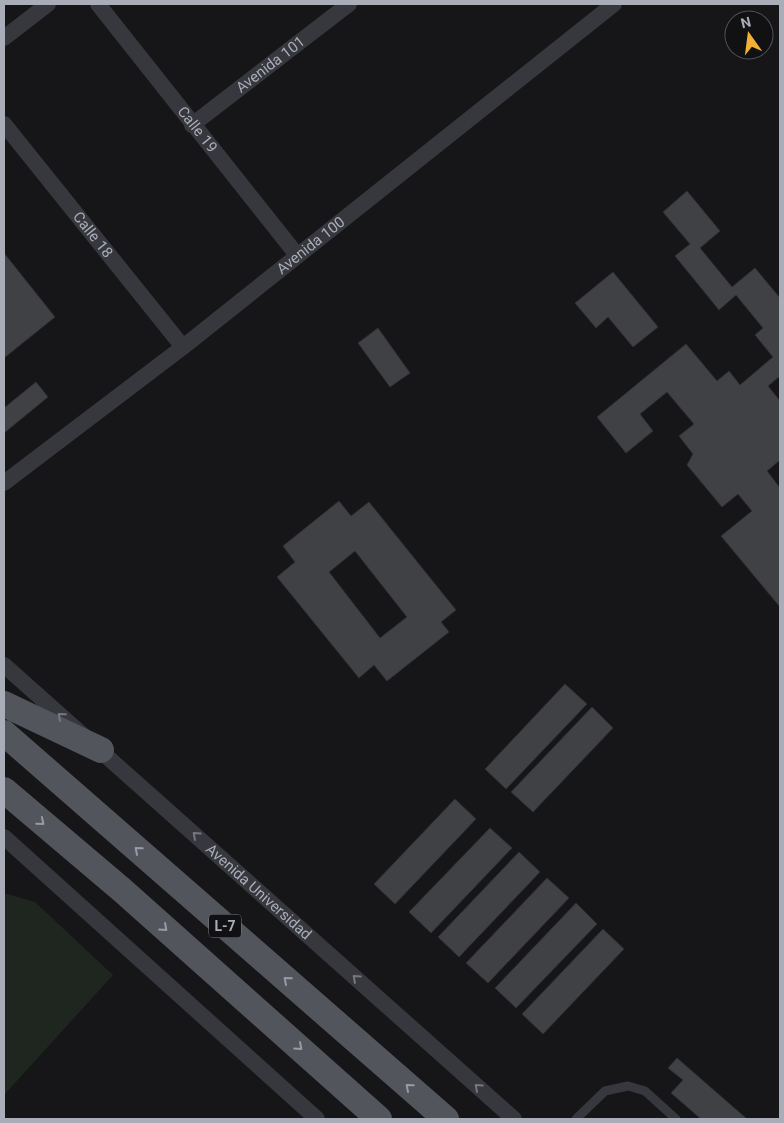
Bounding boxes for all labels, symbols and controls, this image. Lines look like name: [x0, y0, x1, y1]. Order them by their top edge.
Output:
north arrow: [724, 10, 774, 60]
text: N: [739, 13, 753, 31]
street label: Avenida 101: [232, 32, 308, 97]
street label: Calle 19: [174, 103, 221, 156]
street label: Calle 18: [69, 208, 117, 261]
street label: Avenida 100: [273, 213, 348, 278]
one-way arrow: [58, 712, 67, 721]
one-way arrow: [35, 816, 44, 825]
one-way arrow: [193, 832, 202, 841]
street label: Avenida Universidad: [202, 840, 315, 943]
one-way arrow: [135, 847, 144, 856]
road number: L-7: [209, 914, 241, 938]
one-way arrow: [159, 922, 168, 931]
one-way arrow: [353, 975, 362, 984]
one-way arrow: [283, 977, 292, 986]
one-way arrow: [293, 1042, 302, 1051]
one-way arrow: [406, 1084, 415, 1093]
one-way arrow: [474, 1084, 483, 1093]

